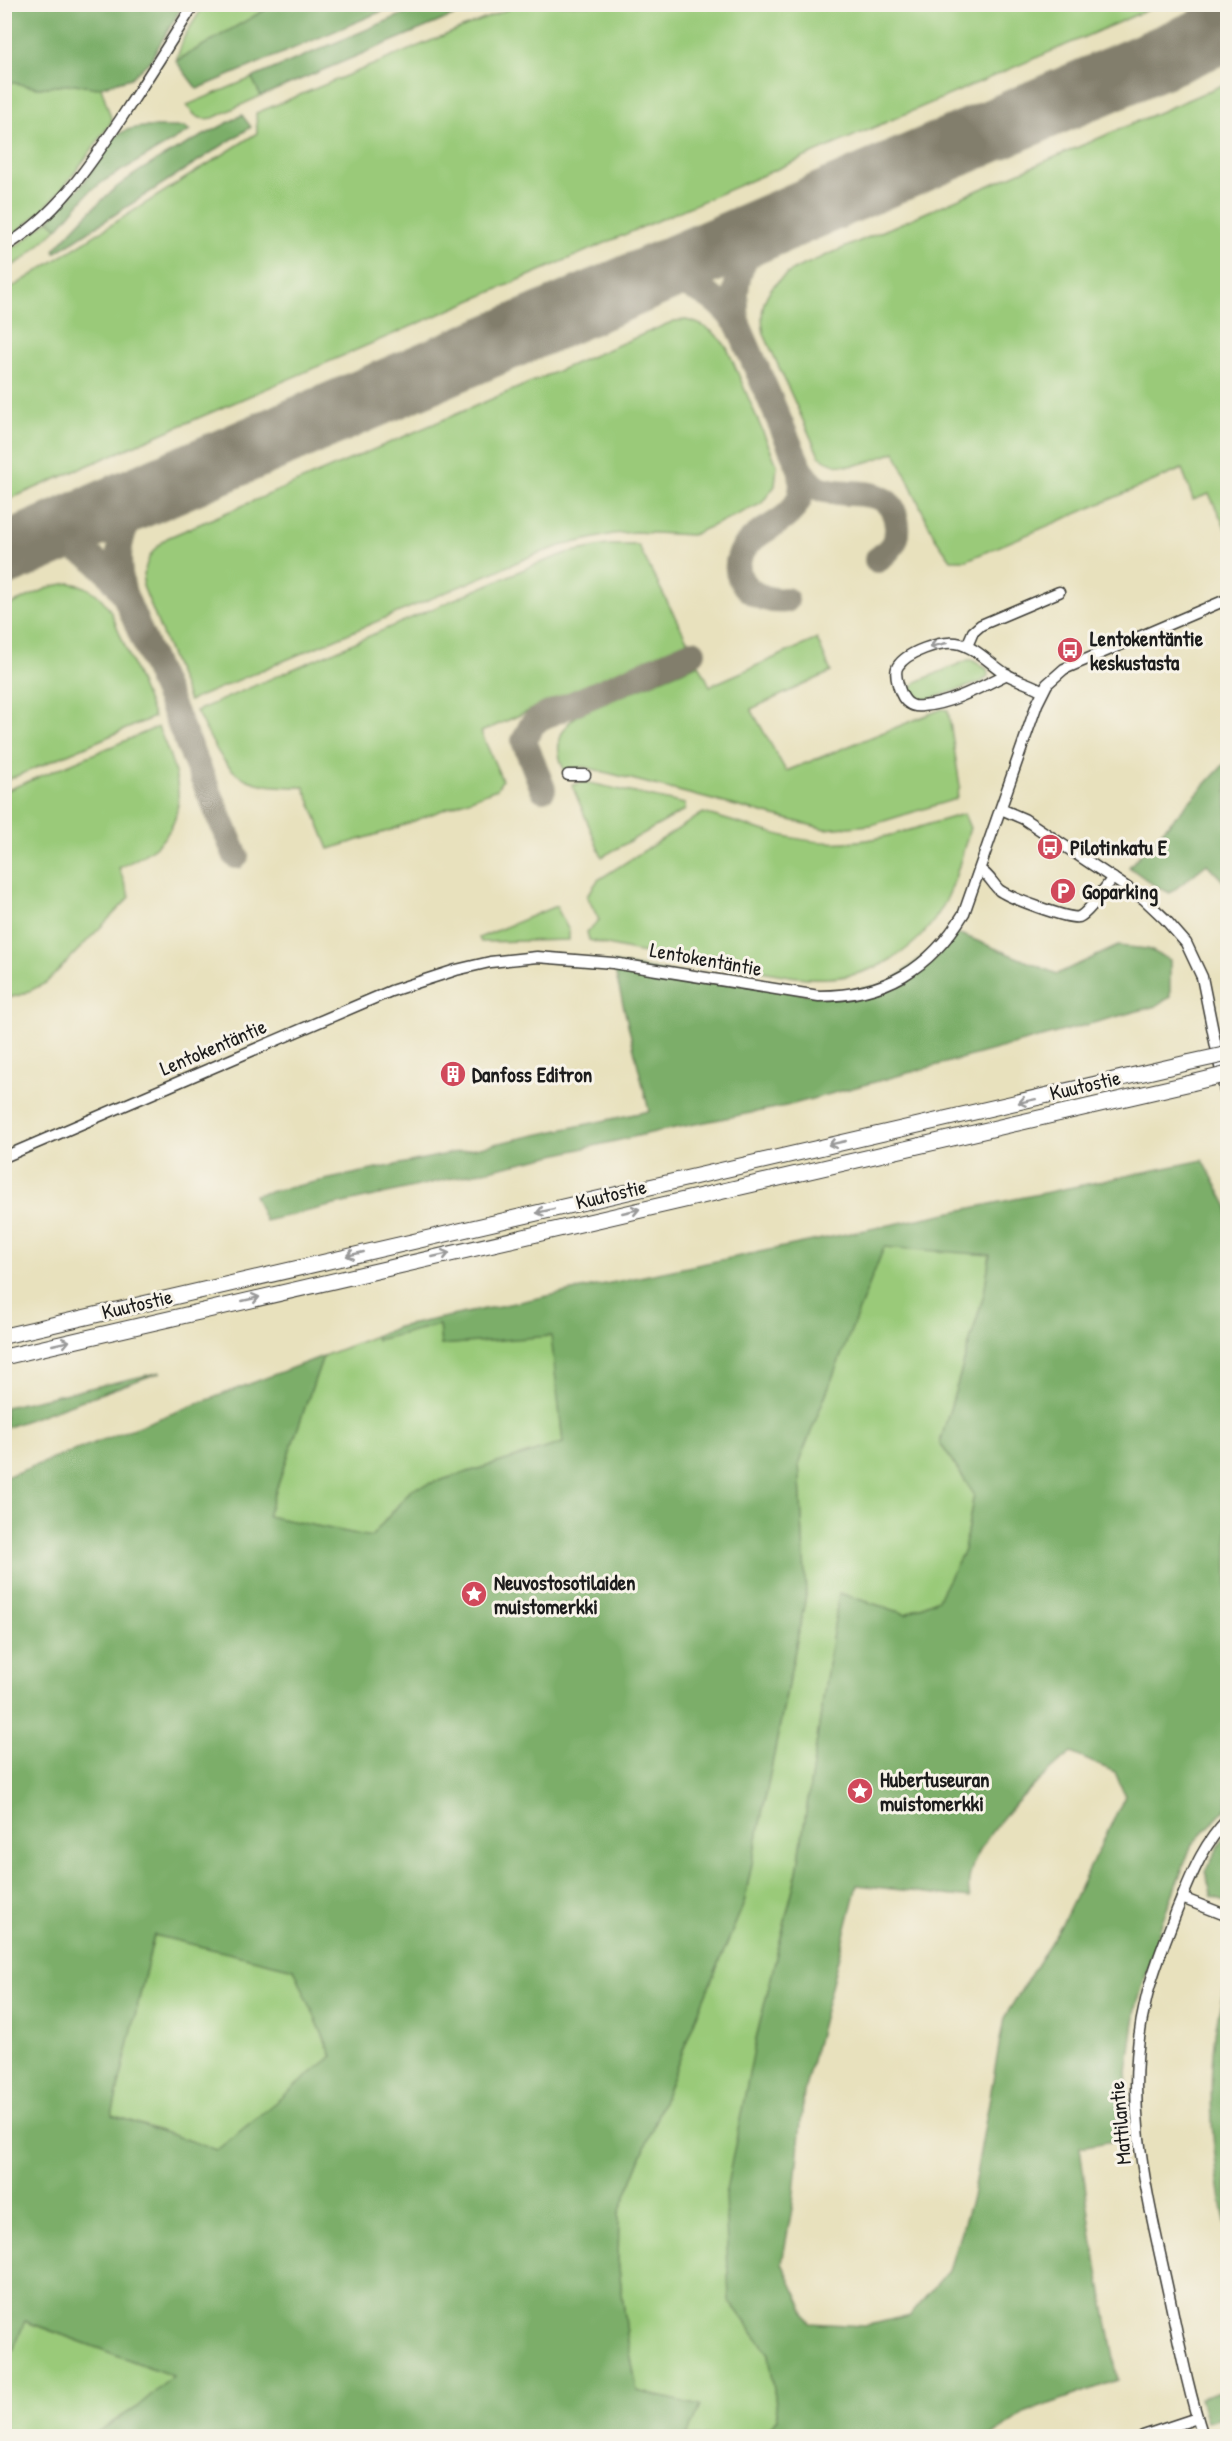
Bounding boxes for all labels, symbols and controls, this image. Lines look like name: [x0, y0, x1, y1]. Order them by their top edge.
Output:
place label: Lentokentäntie keskustasta: [1090, 624, 1204, 677]
bus stop icon: Lentokentäntie keskustasta: [1055, 635, 1085, 665]
one-way arrow: [929, 640, 948, 652]
bus stop icon: Pilotinkatu E: [1035, 832, 1065, 862]
place label: Pilotinkatu E: [1070, 833, 1168, 862]
parking icon: Goparking: [1048, 876, 1078, 906]
place label: Goparking: [1082, 877, 1158, 907]
street label: Lentokentäntie: [648, 935, 764, 983]
street label: Lentokentäntie: [155, 1012, 271, 1082]
building icon: Danfoss Editron: [438, 1059, 468, 1089]
place label: Danfoss Editron: [472, 1060, 592, 1089]
street label: Kuutostie: [1047, 1063, 1123, 1107]
one-way arrow: [1018, 1096, 1038, 1107]
one-way arrow: [828, 1138, 847, 1150]
street label: Kuutostie: [573, 1172, 649, 1216]
one-way arrow: [536, 1205, 555, 1217]
one-way arrow: [621, 1205, 640, 1217]
one-way arrow: [431, 1248, 450, 1260]
one-way arrow: [346, 1249, 365, 1261]
street label: Kuutostie: [99, 1282, 175, 1326]
one-way arrow: [241, 1292, 260, 1304]
one-way arrow: [51, 1336, 70, 1348]
place label: Neuvostosotilaiden muistomerkki: [494, 1568, 636, 1621]
place icon: Neuvostosotilaiden muistomerkki: [459, 1579, 489, 1609]
place label: Hubertuseuran muistomerkki: [880, 1765, 990, 1818]
place icon: Hubertuseuran muistomerkki: [845, 1776, 875, 1806]
street label: Mattilantie: [1102, 2080, 1138, 2166]

